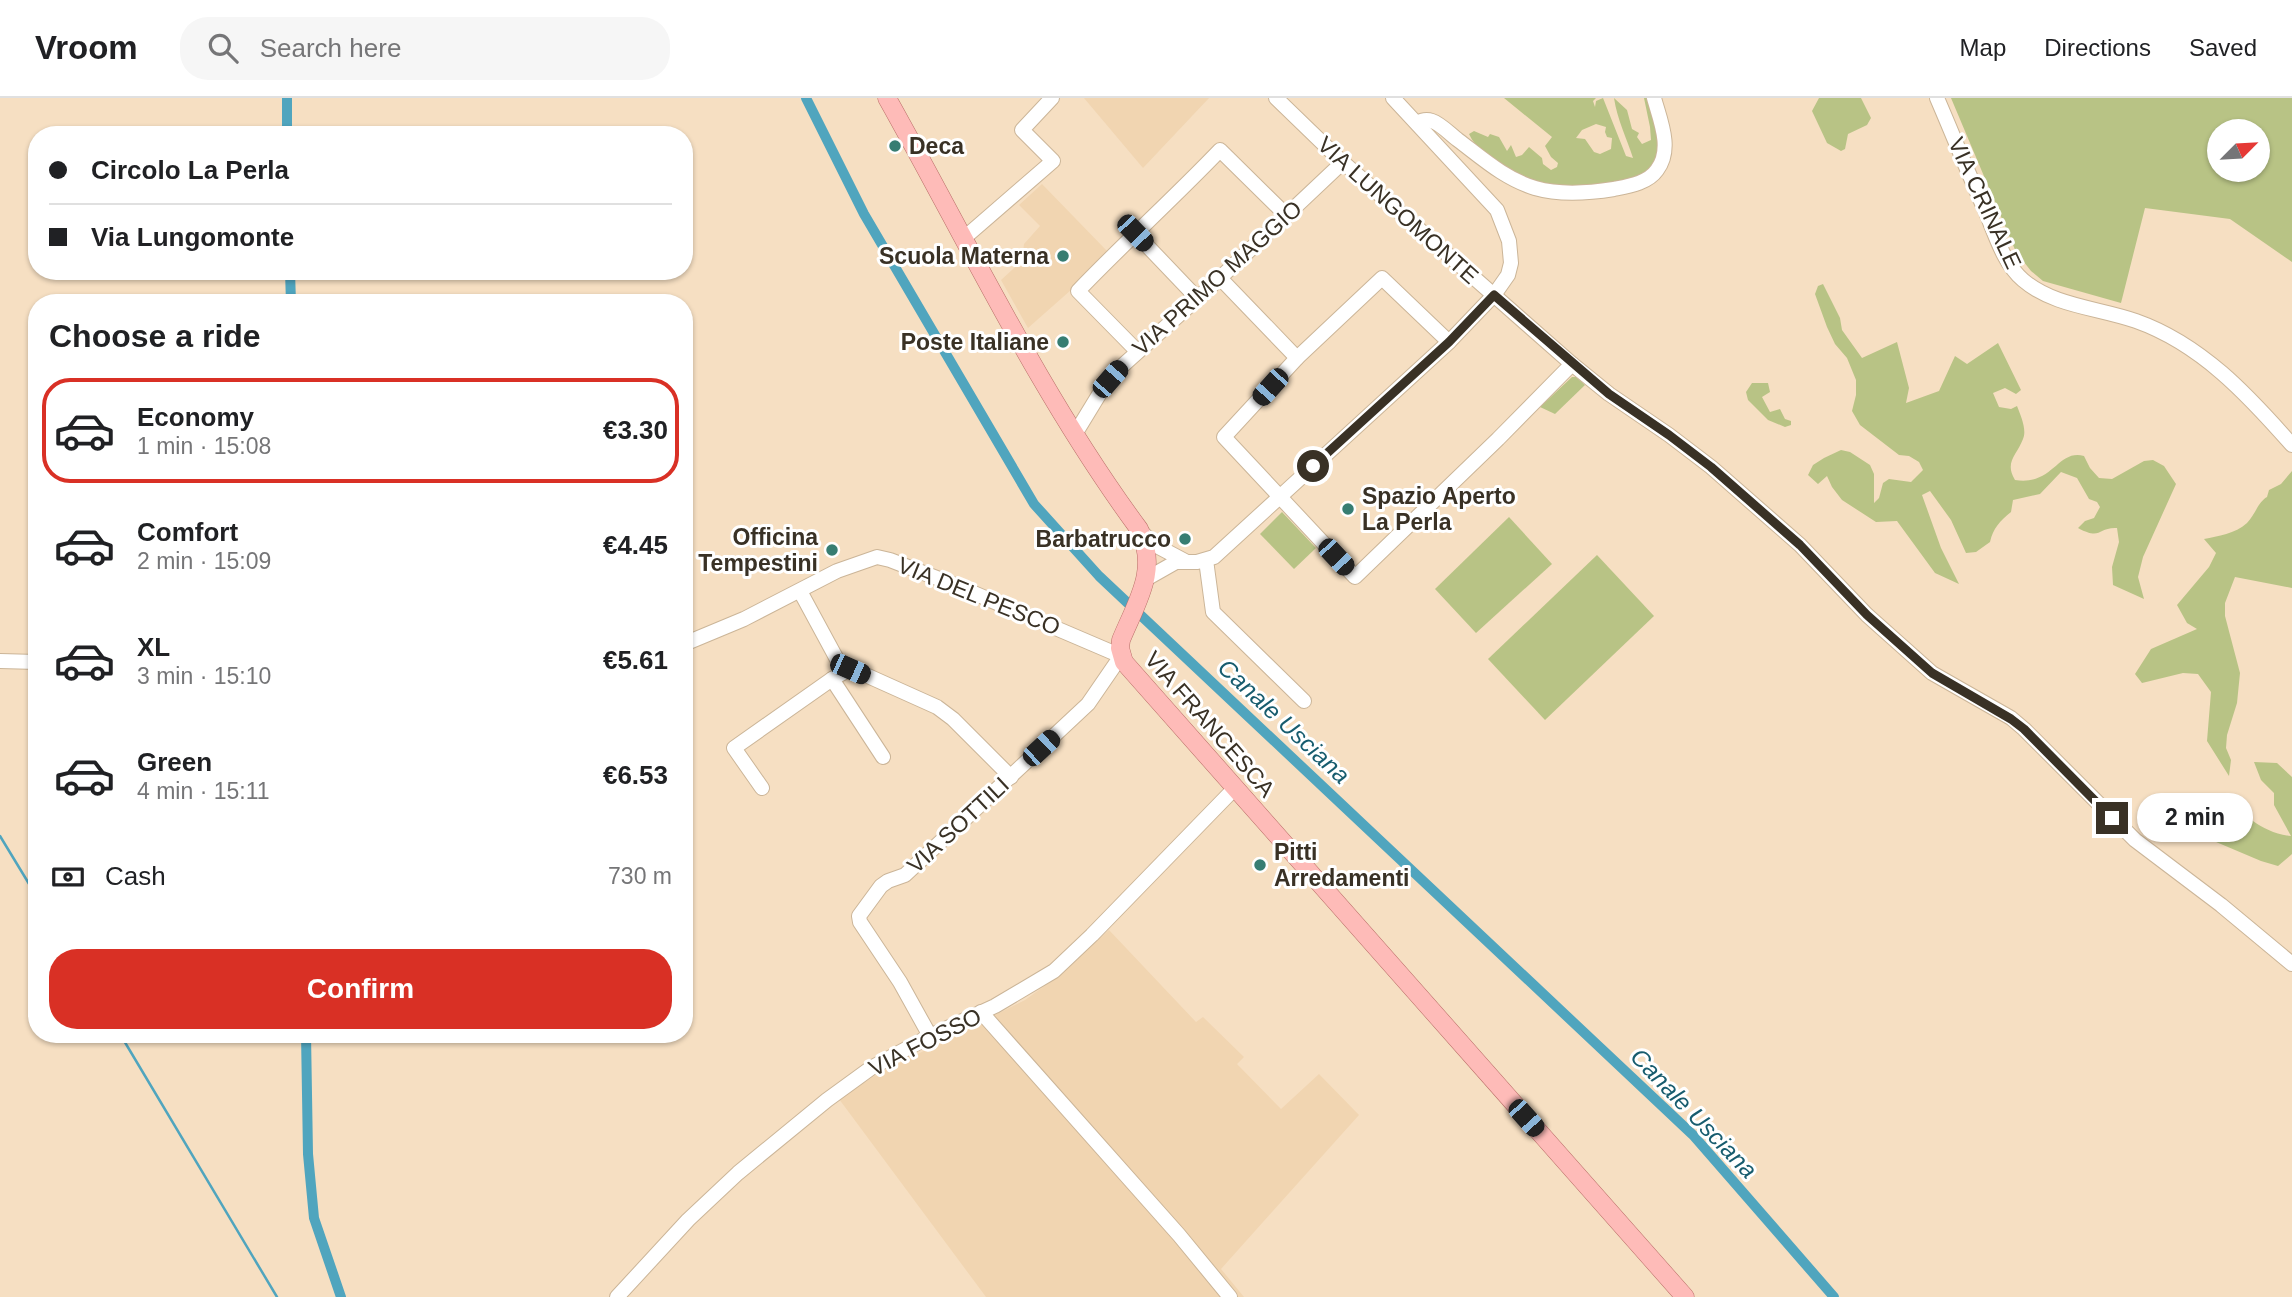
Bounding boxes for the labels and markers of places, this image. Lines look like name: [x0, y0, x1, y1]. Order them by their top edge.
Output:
place label: Deca: [909, 133, 964, 159]
marker: Deca: [887, 138, 903, 154]
place label: Scuola Materna: [879, 243, 1049, 269]
marker: Scuola Materna: [1055, 248, 1071, 264]
place label: Poste Italiane: [901, 329, 1049, 355]
marker: Poste Italiane: [1055, 334, 1071, 350]
place label: Spazio Aperto La Perla: [1362, 483, 1516, 535]
marker: Spazio Aperto La Perla: [1340, 501, 1356, 517]
place label: Officina Tempestini: [698, 524, 818, 576]
place label: Barbatrucco: [1036, 526, 1171, 552]
marker: Barbatrucco: [1177, 531, 1193, 547]
marker: Officina Tempestini: [824, 542, 840, 558]
place label: Pitti Arredamenti: [1274, 839, 1409, 891]
marker: Pitti Arredamenti: [1252, 857, 1268, 873]

